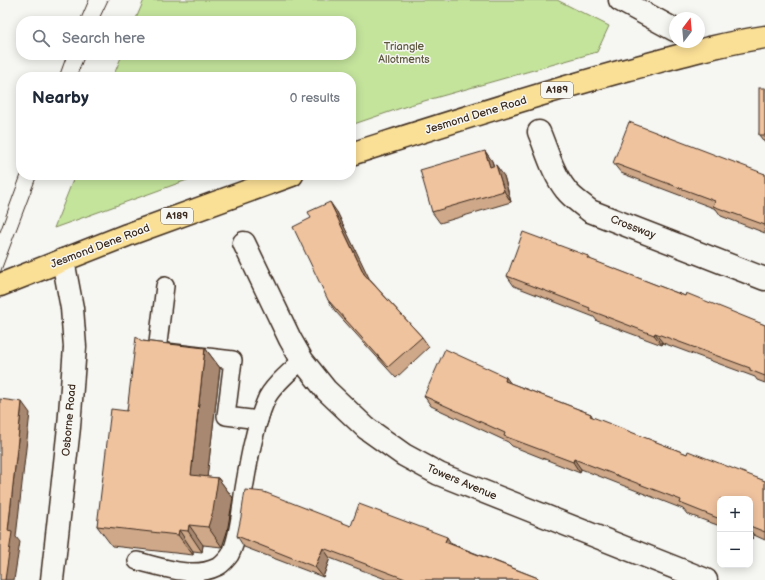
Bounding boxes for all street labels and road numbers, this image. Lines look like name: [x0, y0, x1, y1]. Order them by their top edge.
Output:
road number: A189: [541, 82, 573, 98]
street label: Jesmond Dene Road: [424, 93, 528, 137]
road number: A189: [161, 208, 193, 224]
street label: Crossway: [609, 212, 657, 242]
street label: Jesmond Dene Road: [49, 221, 151, 271]
street label: Osborne Road: [59, 383, 79, 457]
street label: Towers Avenue: [425, 461, 499, 503]

